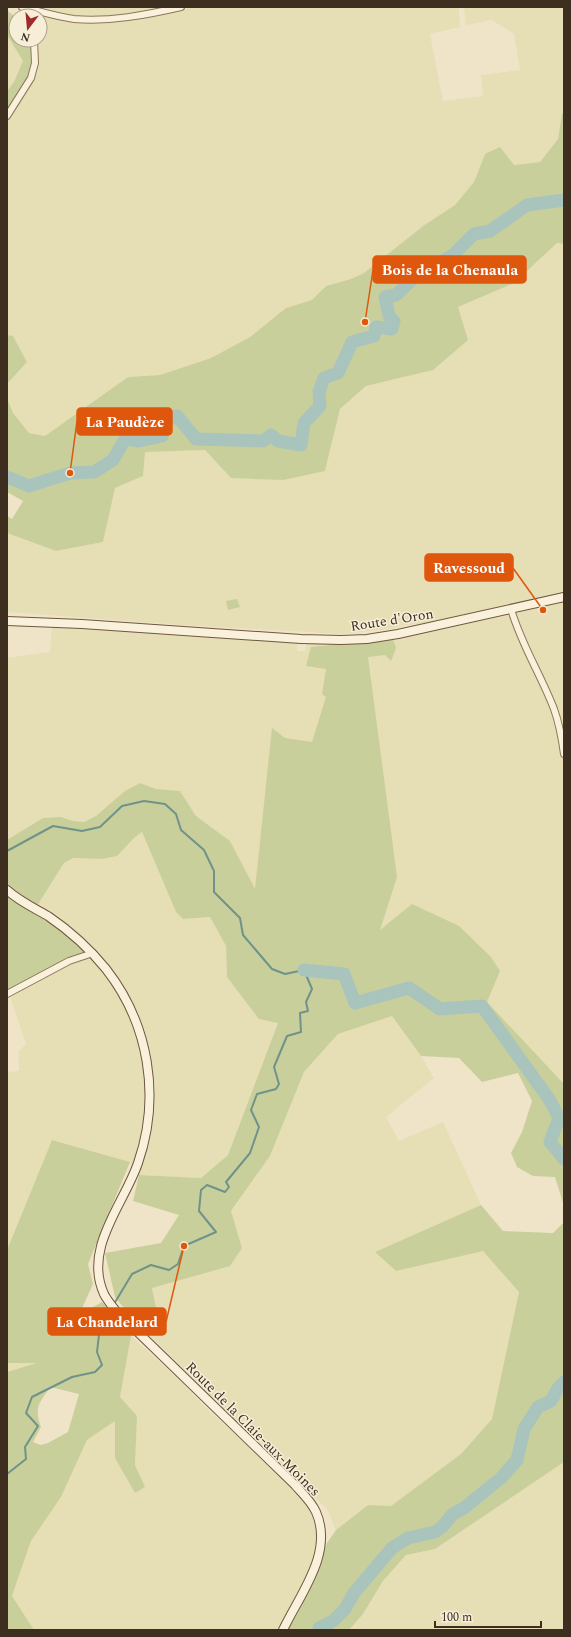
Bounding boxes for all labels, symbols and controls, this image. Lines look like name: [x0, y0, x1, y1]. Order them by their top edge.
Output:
north arrow: [8, 8, 48, 48]
text: N: [19, 28, 32, 47]
callout: Bois de la Chenaula: [373, 256, 526, 283]
text: Bois de la Chenaula: [382, 259, 518, 282]
callout: La Paudèze: [77, 408, 172, 435]
text: La Paudèze: [86, 411, 164, 434]
callout: Ravessoud: [425, 554, 513, 581]
text: Ravessoud: [433, 557, 505, 580]
street label: Route d'Oron: [349, 603, 435, 637]
callout: La Chandelard: [48, 1308, 166, 1335]
text: La Chandelard: [56, 1311, 158, 1334]
street label: Route de la Claie-aux-Moines: [181, 1357, 325, 1501]
scale bar: [435, 1603, 541, 1629]
text: 100 m: [441, 1608, 472, 1627]

